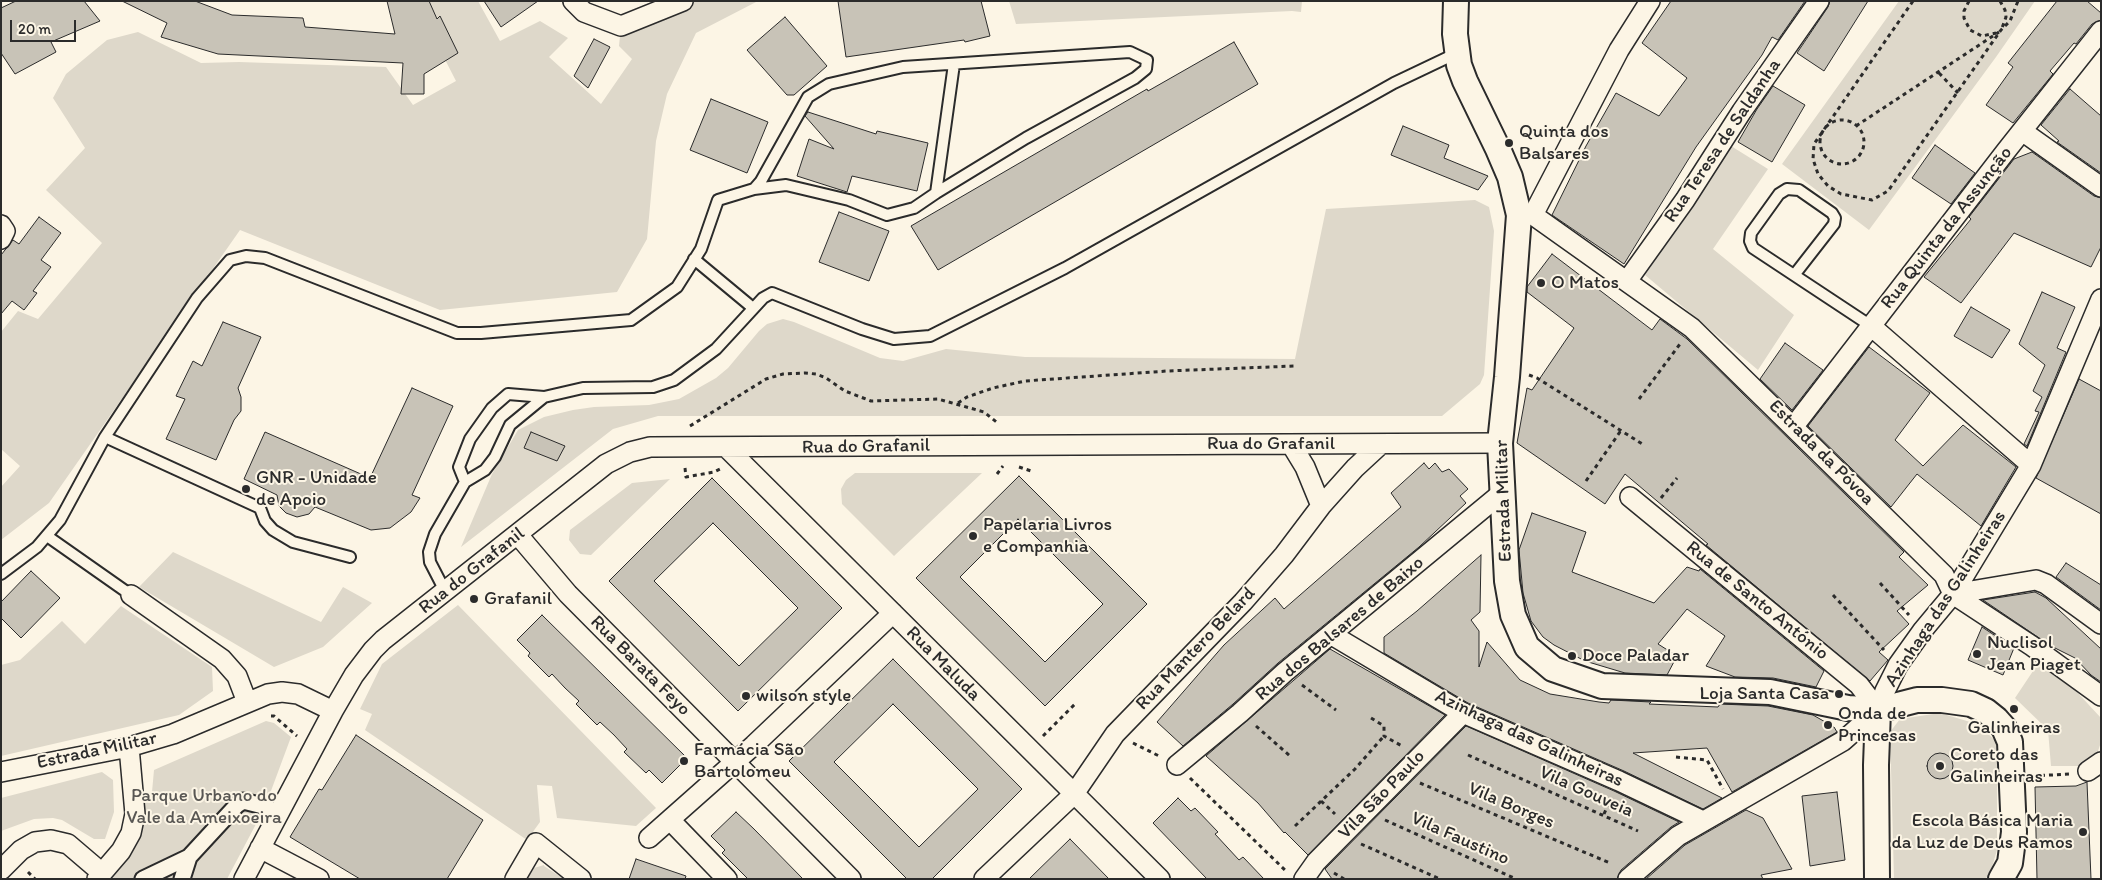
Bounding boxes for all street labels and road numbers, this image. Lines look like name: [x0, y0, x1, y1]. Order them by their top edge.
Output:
street label: Rua Teresa de Saldanha: [1660, 55, 1786, 227]
street label: Rua Quinta da Assunção: [1876, 142, 2018, 314]
street label: Estrada da Póvoa: [1763, 395, 1879, 511]
street label: Rua do Grafanil: [1207, 433, 1335, 455]
street label: Rua do Grafanil: [802, 434, 930, 460]
street label: Estrada Militar: [1490, 440, 1518, 562]
street label: Azinhaga das Galinheiras: [1881, 507, 2011, 691]
street label: Rua do Grafanil: [414, 523, 530, 619]
street label: Rua de Santo António: [1681, 537, 1833, 665]
street label: Rua dos Balsares de Baixo: [1251, 552, 1429, 706]
street label: Rua Mantero Belard: [1131, 583, 1261, 715]
street label: Rua Barata Feyo: [585, 611, 695, 721]
street label: Rua Maluda: [901, 622, 985, 706]
street label: Azinhaga das Galinheiras: [1431, 685, 1627, 793]
street label: Estrada Militar: [35, 727, 159, 775]
street label: Vila São Paulo: [1334, 746, 1430, 844]
street label: Vila Gouveia: [1535, 761, 1637, 823]
street label: Vila Borges: [1464, 778, 1558, 834]
street label: Vila Faustino: [1407, 807, 1513, 871]

